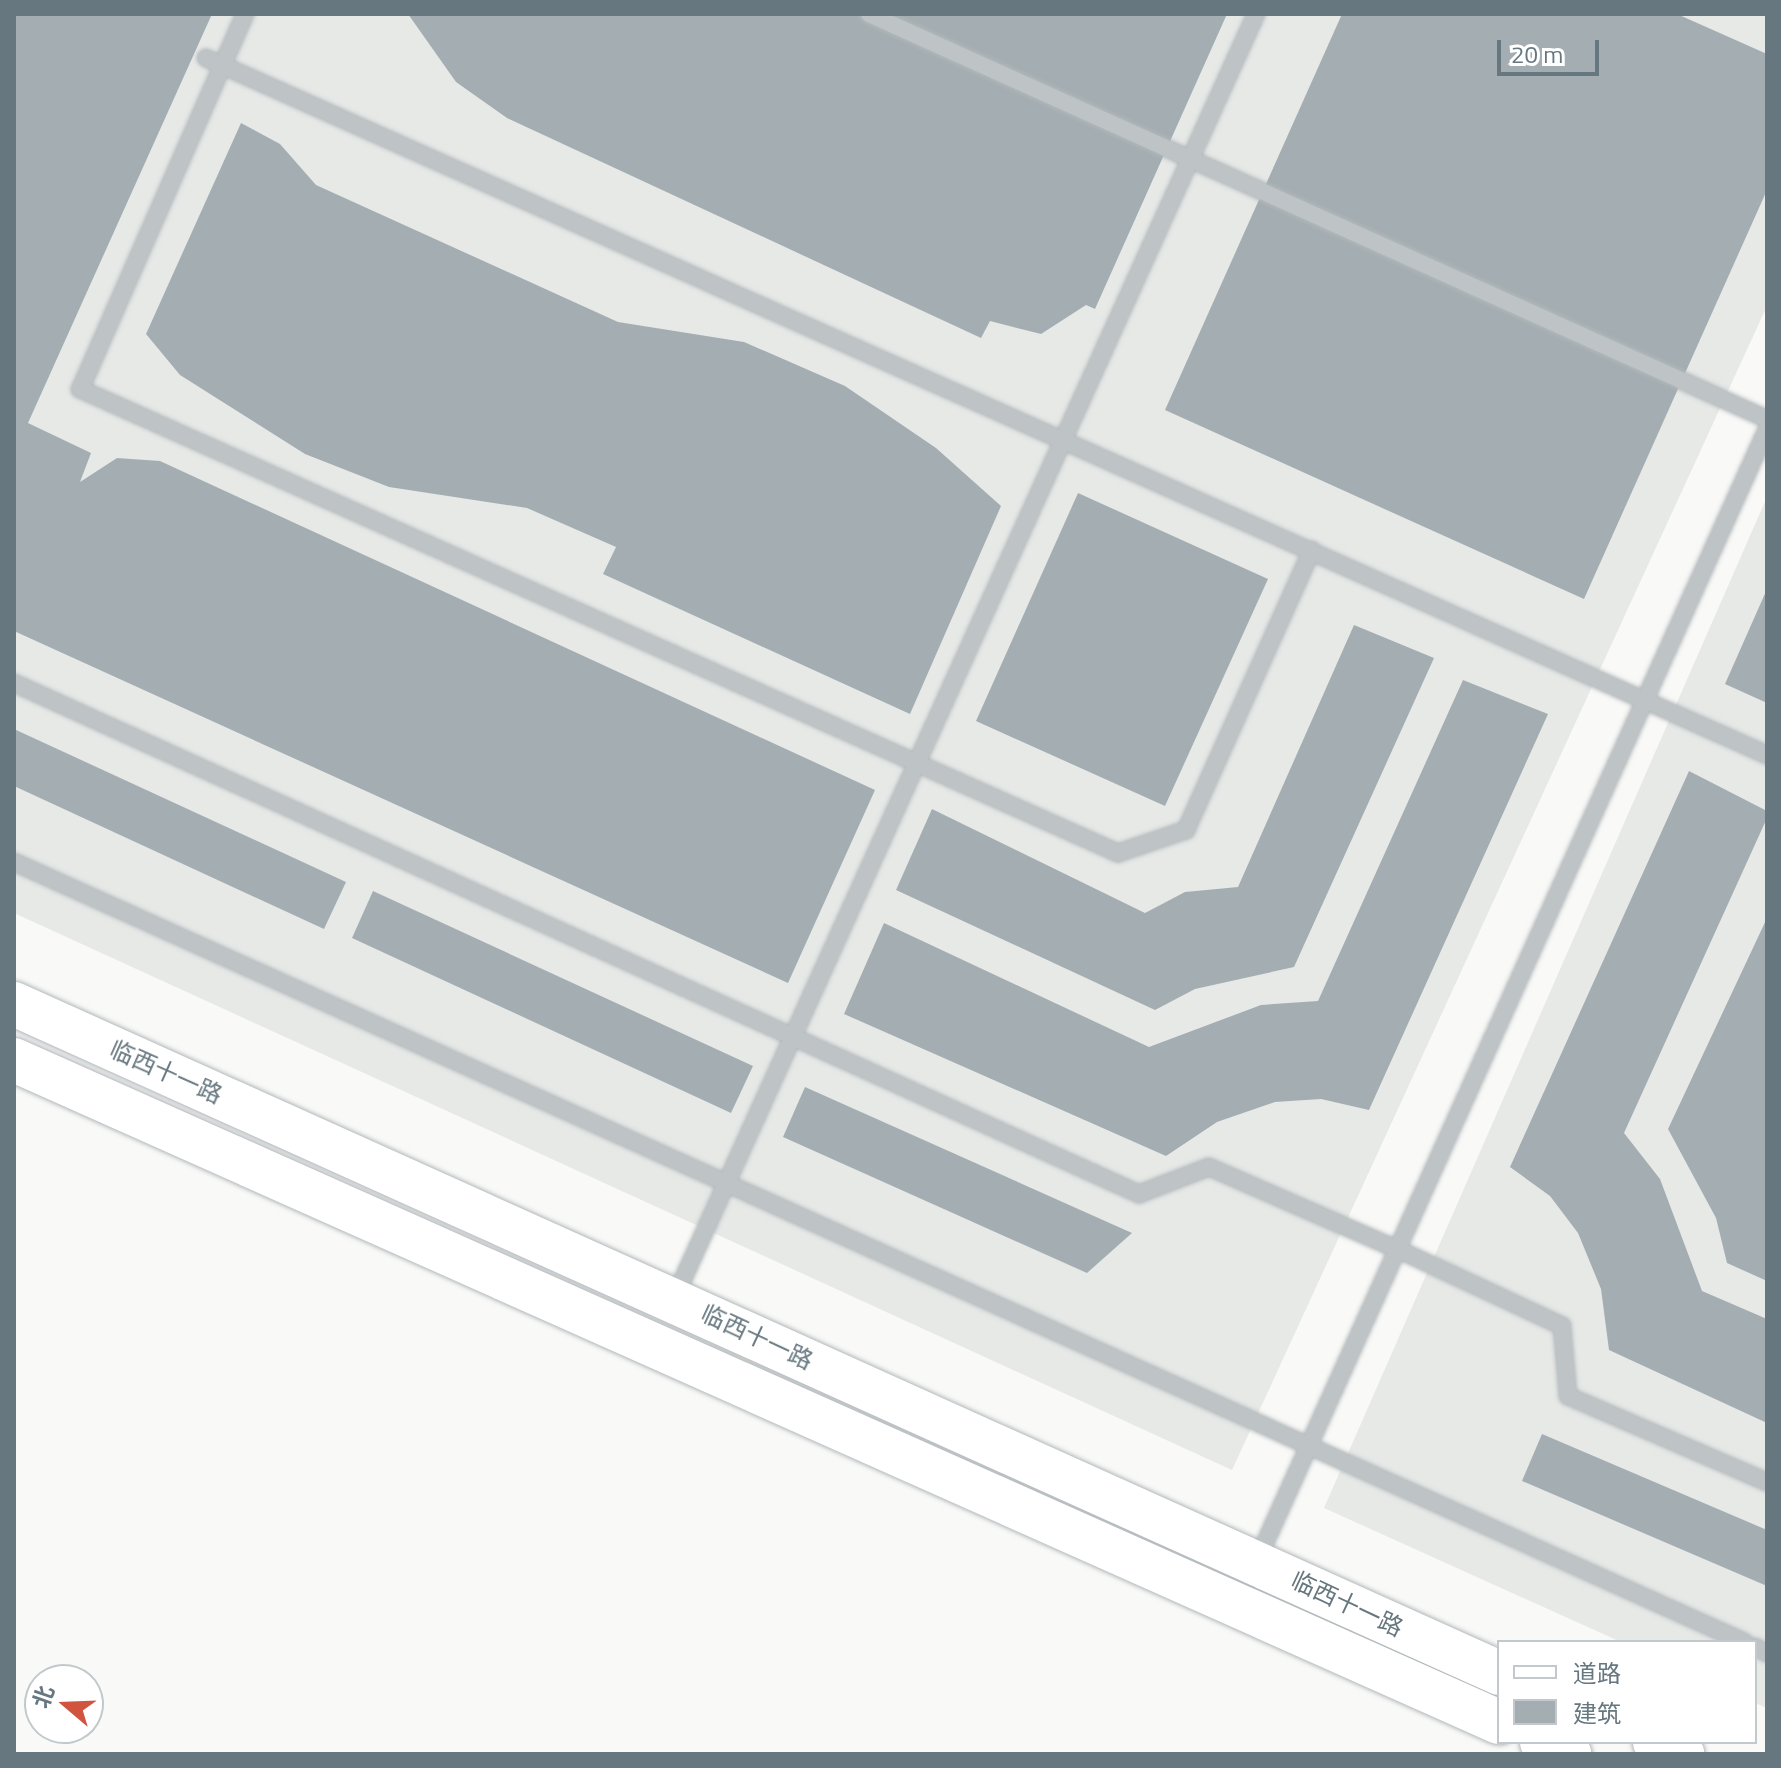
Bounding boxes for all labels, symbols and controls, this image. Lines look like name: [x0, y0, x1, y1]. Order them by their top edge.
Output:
scale bar: [1501, 24, 1603, 74]
text: 20 m: [1511, 36, 1563, 72]
street label: 临西十一路: [105, 1034, 227, 1110]
street label: 临西十一路: [697, 1299, 817, 1375]
street label: 临西十一路: [1287, 1566, 1407, 1642]
legend: [1497, 1640, 1757, 1744]
text: 道路: [1573, 1655, 1621, 1691]
north arrow: [24, 1664, 104, 1744]
text: 北: [24, 1681, 63, 1713]
text: 建筑: [1573, 1695, 1621, 1731]

